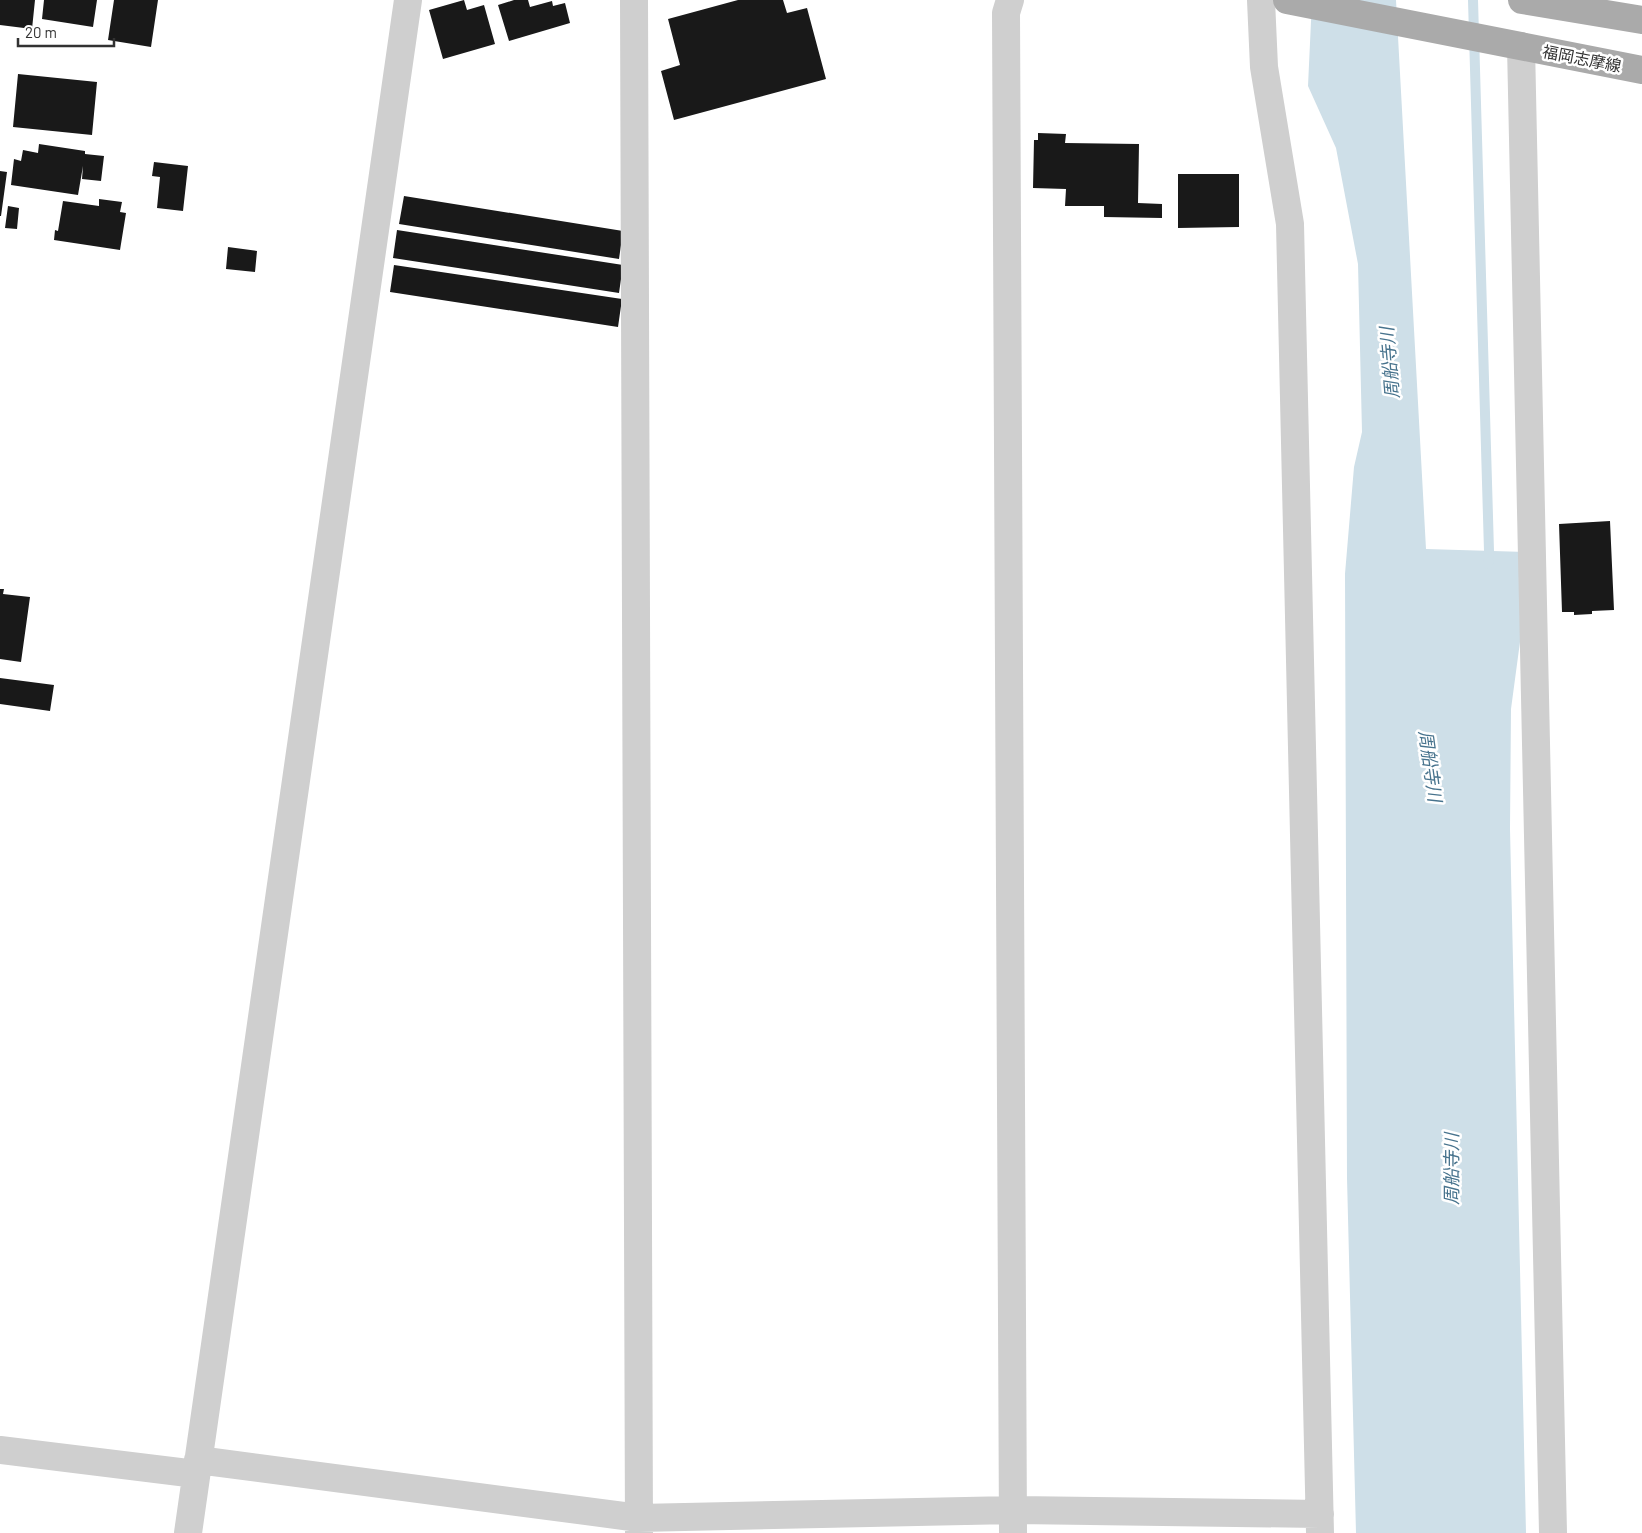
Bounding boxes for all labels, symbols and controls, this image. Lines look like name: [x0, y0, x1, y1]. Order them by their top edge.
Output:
scale bar: [18, 15, 114, 47]
text: 20 m: [25, 23, 57, 41]
street label: 福岡志摩線: [1541, 41, 1623, 75]
water label: 周船寺川: [1375, 324, 1403, 400]
water label: 周船寺川: [1415, 729, 1447, 805]
water label: 周船寺川: [1440, 1131, 1462, 1205]

